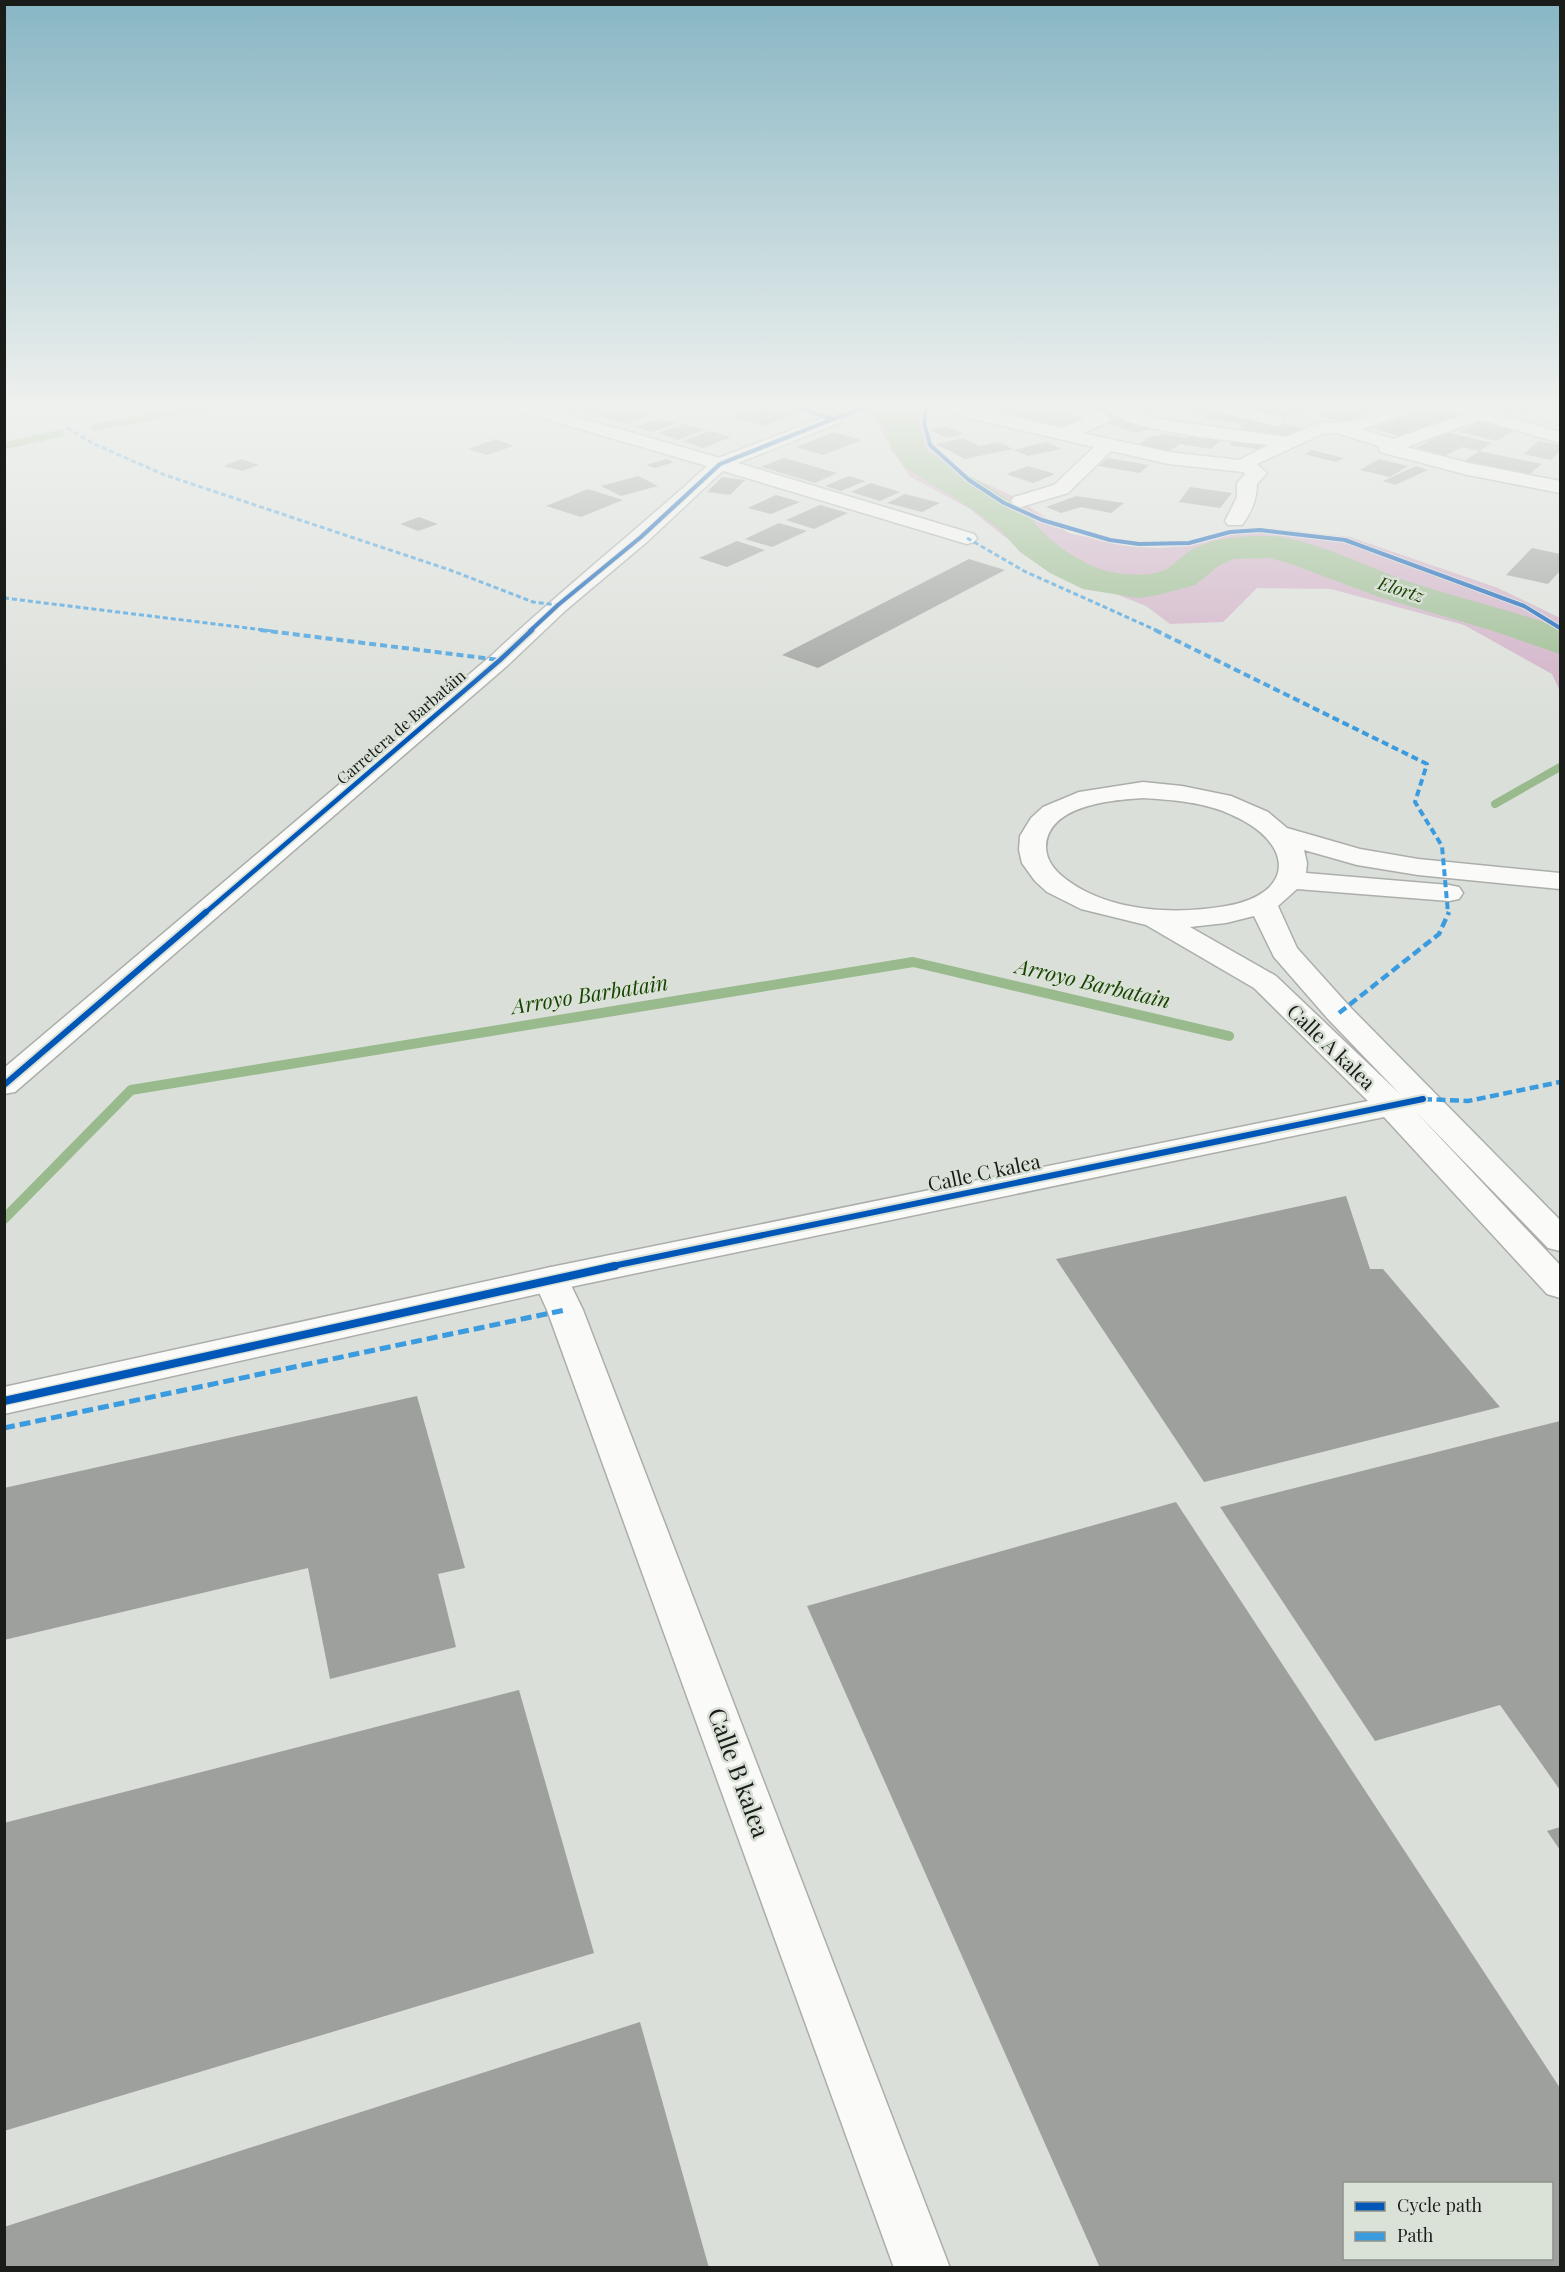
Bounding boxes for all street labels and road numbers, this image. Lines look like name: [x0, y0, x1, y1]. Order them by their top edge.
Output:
street label: Carretera de Barbatáin: [332, 664, 470, 789]
street label: Calle A kalea: [1282, 997, 1382, 1095]
street label: Calle C kalea: [925, 1146, 1043, 1197]
street label: Calle B kalea: [702, 1703, 778, 1842]

